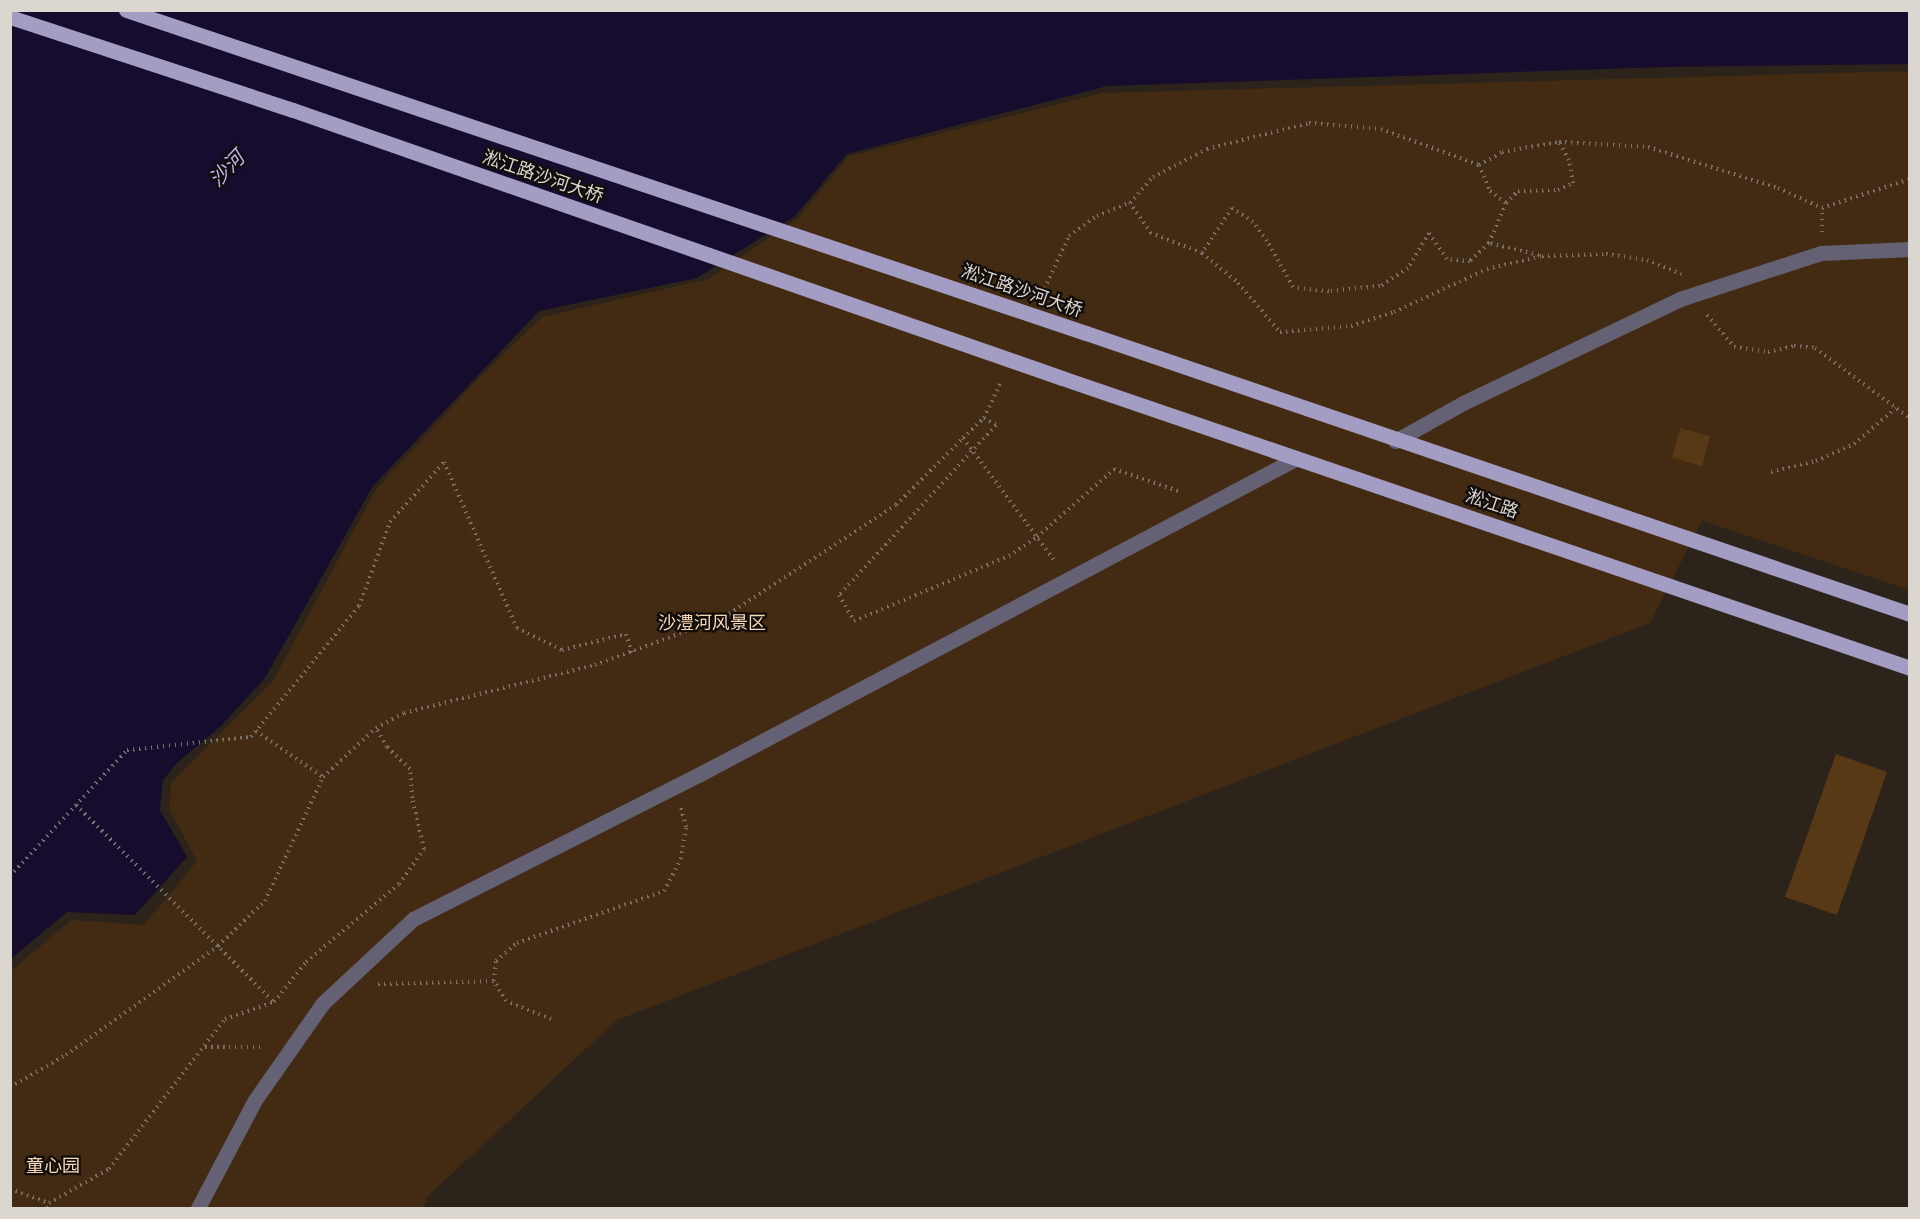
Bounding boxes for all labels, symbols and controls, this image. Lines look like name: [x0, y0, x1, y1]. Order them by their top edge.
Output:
water label: 沙河: [204, 146, 250, 192]
street label: 淞江路沙河大桥: [480, 146, 606, 208]
street label: 淞江路沙河大桥: [959, 260, 1085, 322]
street label: 淞江路: [1463, 485, 1521, 523]
park label: 沙澧河风景区: [658, 612, 766, 634]
park label: 童心园: [26, 1155, 80, 1177]

